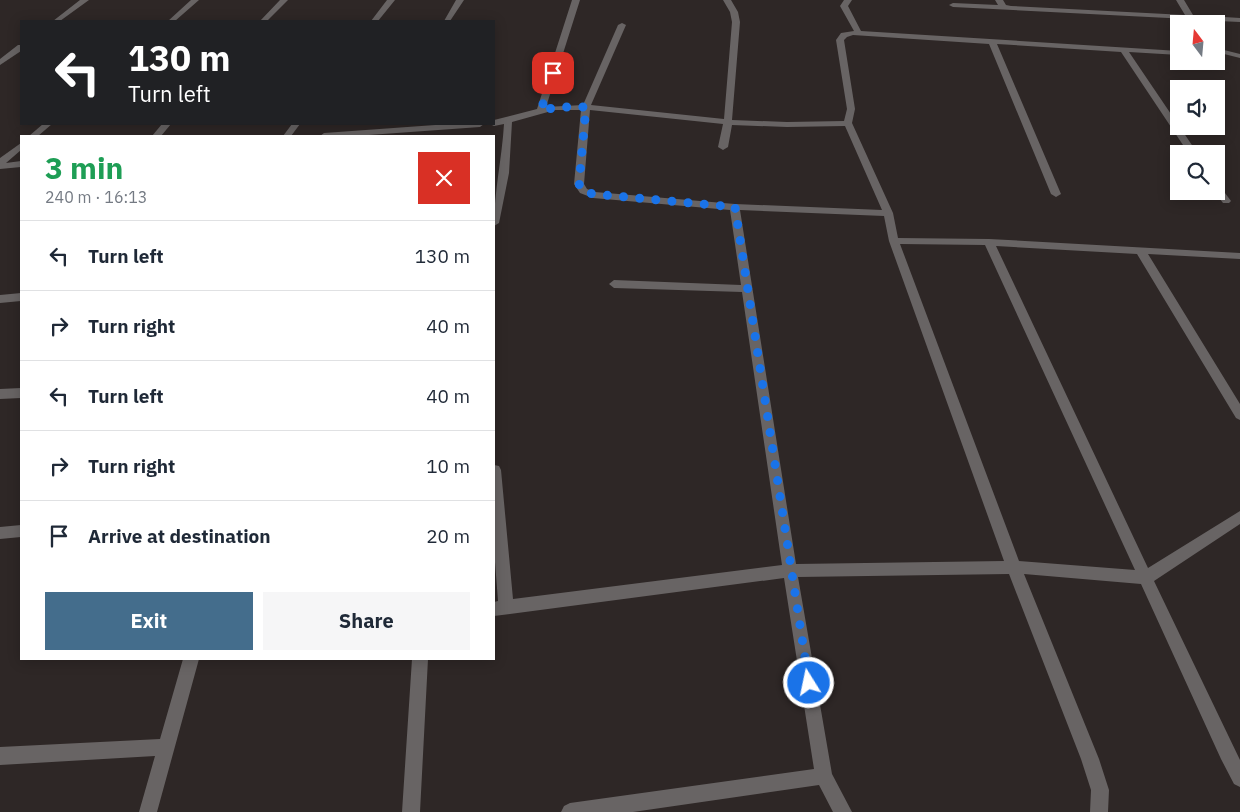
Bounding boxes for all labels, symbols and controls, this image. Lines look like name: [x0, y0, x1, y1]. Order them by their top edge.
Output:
north arrow: [1170, 15, 1225, 70]
map controls: [1170, 15, 1225, 200]
text: 130 m: [128, 35, 231, 81]
icon: left: [45, 40, 110, 105]
pin: [532, 52, 574, 94]
icon: arrive: [539, 59, 567, 87]
text: Turn left: [128, 79, 211, 108]
button: sound: [1170, 80, 1225, 135]
button: search: [1170, 145, 1225, 200]
text: 3 min: [45, 148, 123, 187]
button: close: [418, 152, 470, 204]
text: 240 m · 16:13: [45, 187, 147, 207]
icon: left: [45, 242, 73, 270]
text: Turn left: [88, 244, 164, 268]
text: 130 m: [415, 244, 470, 268]
icon: right: [45, 312, 73, 340]
text: Turn right: [88, 314, 175, 338]
text: 40 m: [426, 314, 470, 338]
icon: left: [45, 382, 73, 410]
text: Turn left: [88, 384, 164, 408]
text: 40 m: [426, 384, 470, 408]
icon: right: [45, 452, 73, 480]
text: Turn right: [88, 454, 175, 478]
text: 10 m: [426, 454, 470, 478]
icon: arrive: [45, 522, 73, 550]
text: Arrive at destination: [88, 524, 271, 548]
text: 20 m: [426, 524, 470, 548]
button: Exit: [45, 592, 253, 650]
button: Share: [263, 592, 470, 650]
position arrow: [782, 656, 834, 708]

